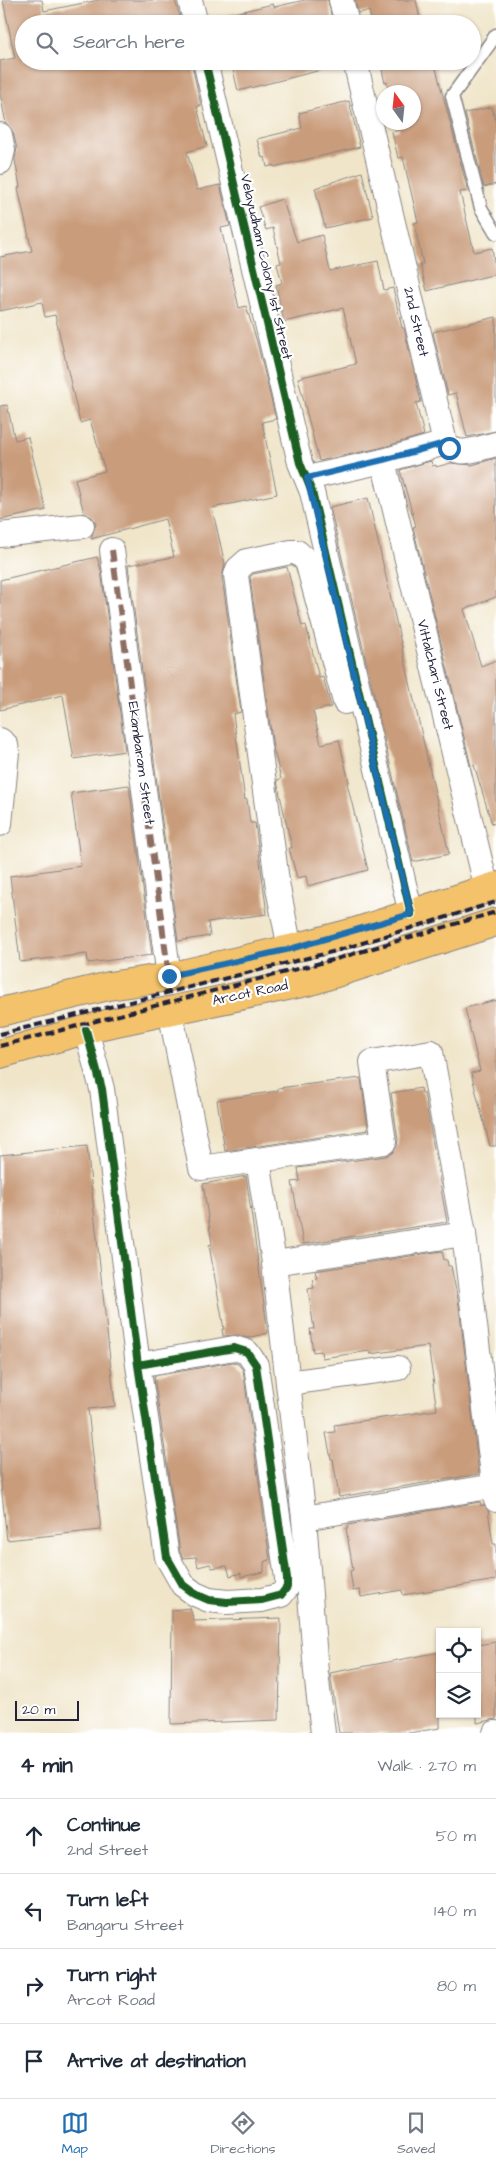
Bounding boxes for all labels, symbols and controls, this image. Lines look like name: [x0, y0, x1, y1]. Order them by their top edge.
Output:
search box: [15, 15, 481, 70]
icon: search: [33, 29, 61, 57]
text: Search here: [73, 29, 185, 56]
north arrow: [376, 85, 421, 130]
street label: Velayudham Colony 1st Street: [235, 172, 297, 362]
street label: 2nd Street: [398, 285, 434, 359]
route start: [438, 437, 461, 460]
street label: Vittalchari Street: [412, 618, 458, 733]
street label: Ekambaram Street: [122, 700, 160, 826]
route end: [158, 965, 181, 988]
street label: Arcot Road: [210, 975, 290, 1011]
map controls: [436, 1628, 481, 1718]
button: locate: [436, 1628, 481, 1673]
button: layers: [436, 1673, 481, 1718]
scale bar: [15, 1698, 79, 1721]
text: 20 m: [22, 1700, 55, 1720]
text: 4 min: [20, 1751, 73, 1780]
text: Walk · 270 m: [377, 1755, 476, 1777]
text: Continue: [67, 1812, 141, 1839]
icon: ahead: [20, 1822, 48, 1850]
text: 50 m: [436, 1825, 476, 1847]
text: 2nd Street: [67, 1839, 148, 1861]
text: Turn left: [67, 1887, 148, 1914]
icon: left: [20, 1897, 48, 1925]
text: 140 m: [434, 1900, 476, 1922]
text: Bangaru Street: [67, 1914, 184, 1936]
text: Turn right: [67, 1962, 156, 1989]
icon: right: [20, 1972, 48, 2000]
text: 80 m: [437, 1975, 476, 1997]
text: Arcot Road: [67, 1989, 155, 2011]
icon: arrive: [20, 2047, 48, 2075]
text: Arrive at destination: [67, 2048, 246, 2075]
tab: Map: [61, 2109, 89, 2159]
tab: Directions: [210, 2109, 275, 2159]
tab: Saved: [397, 2109, 435, 2159]

